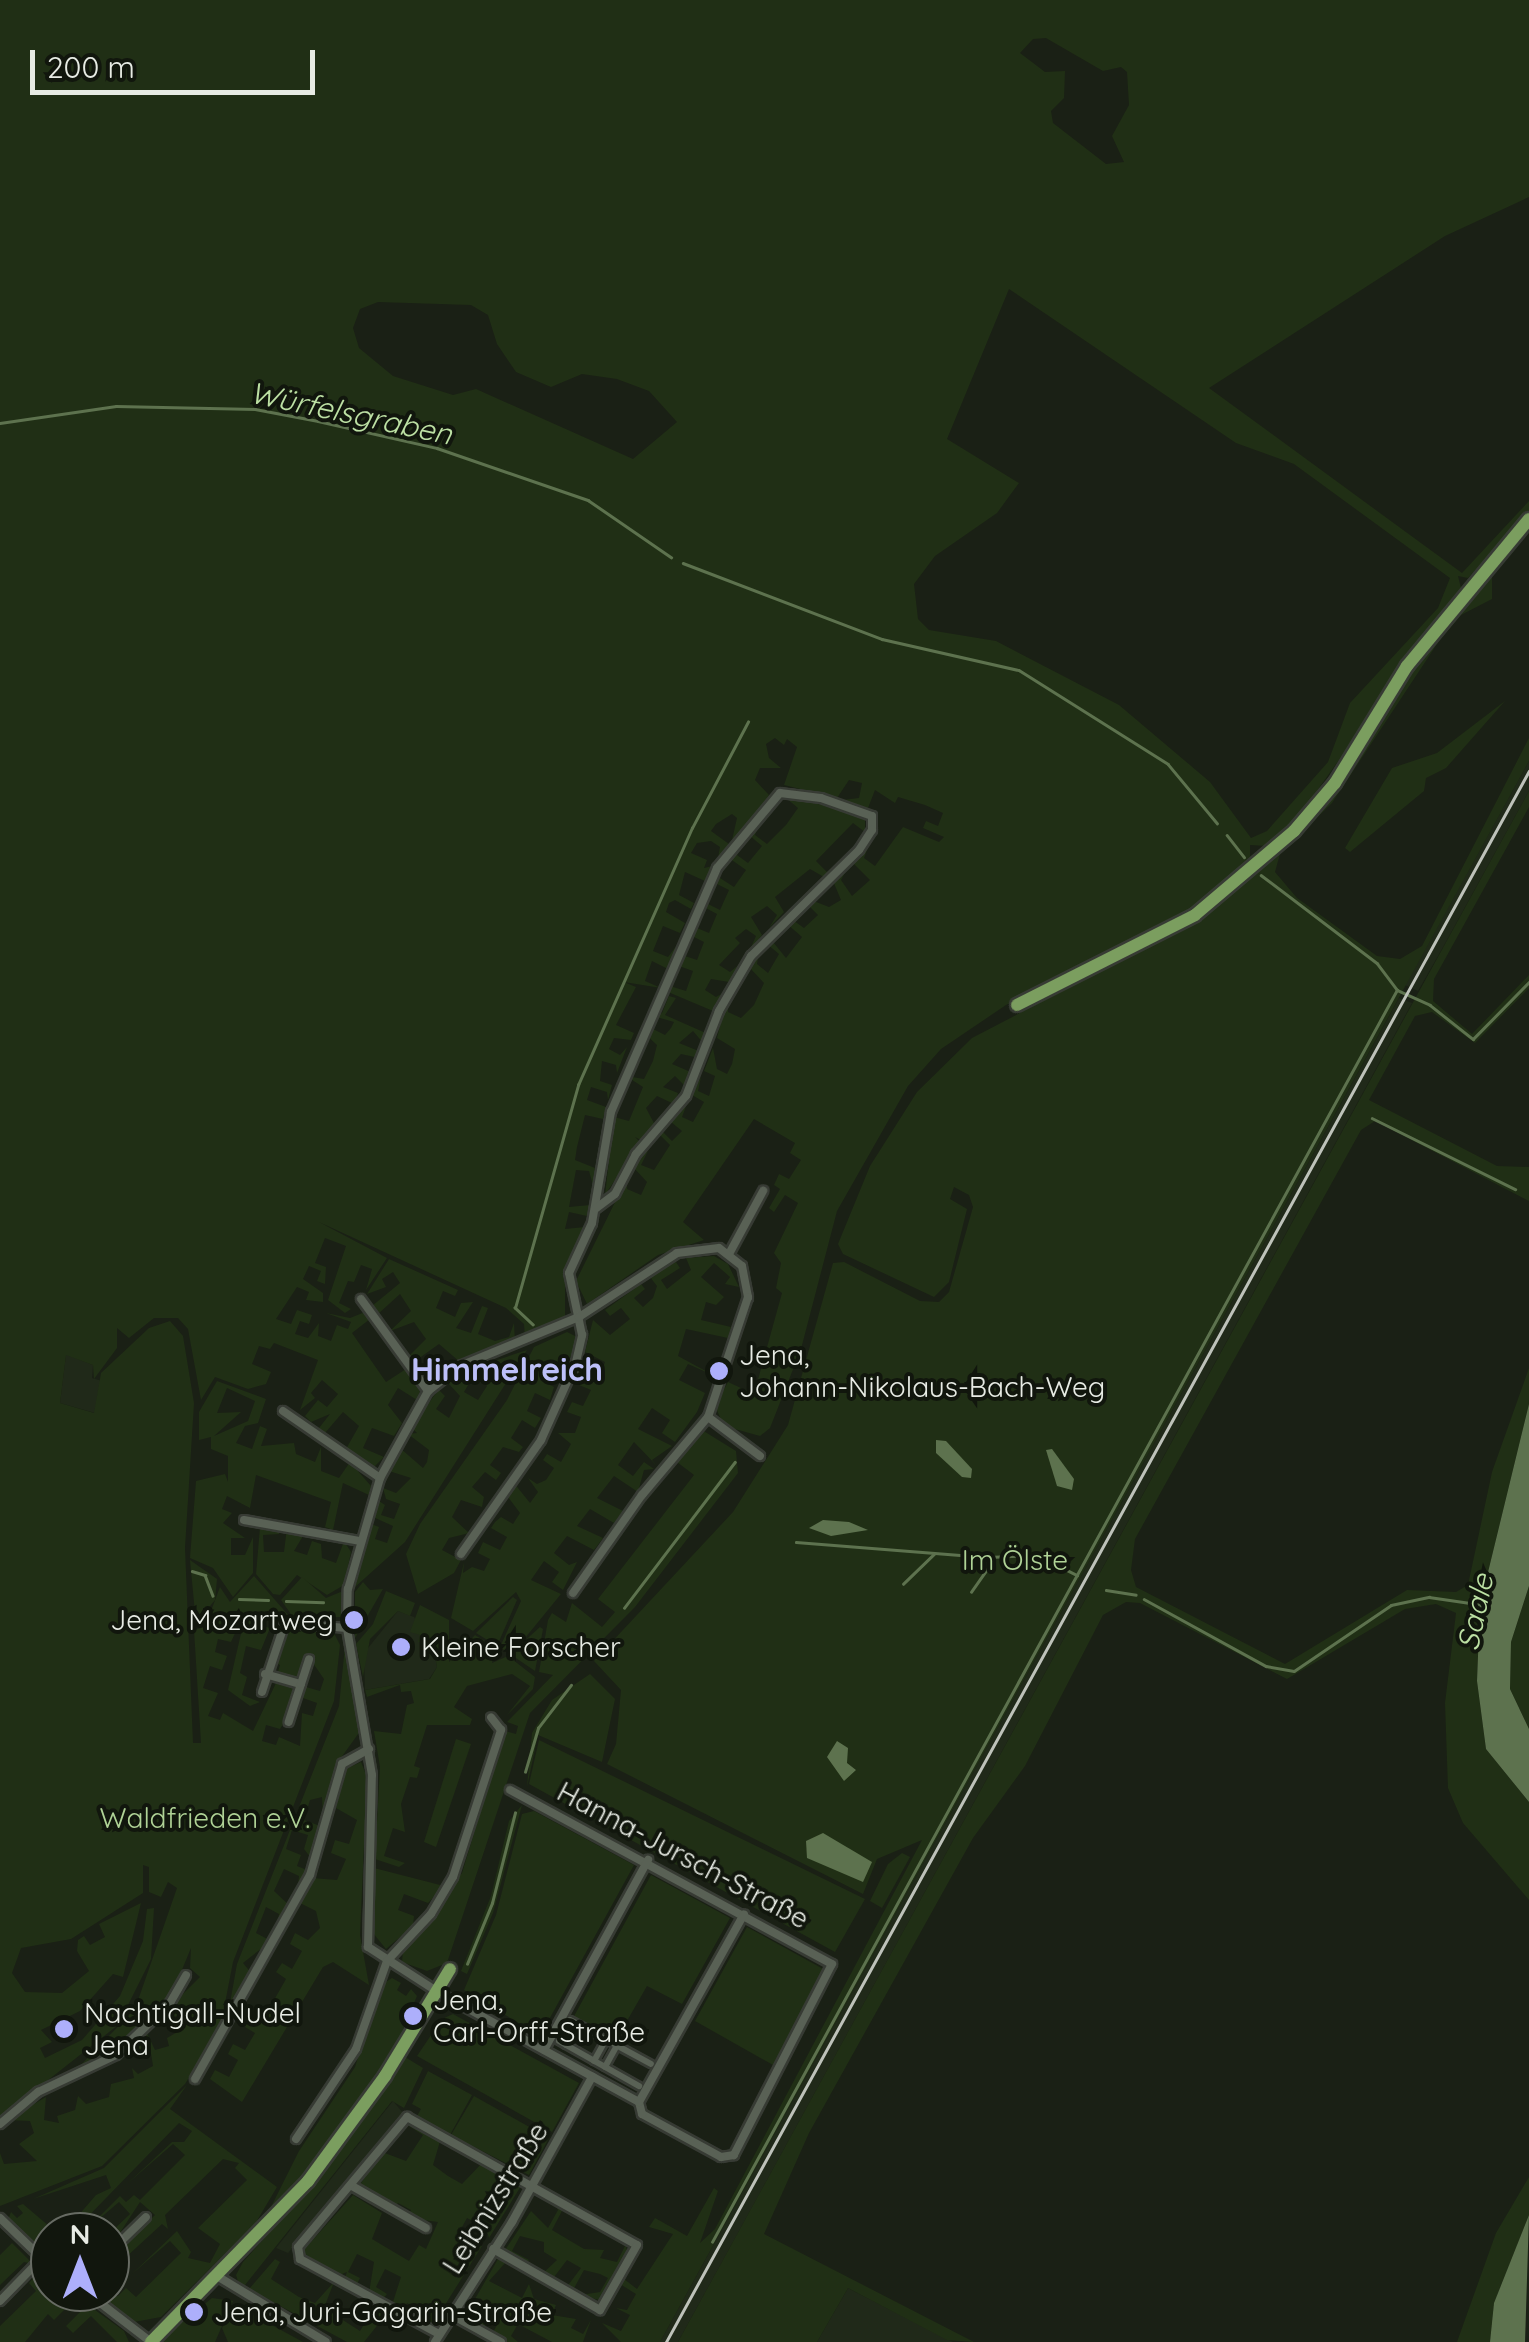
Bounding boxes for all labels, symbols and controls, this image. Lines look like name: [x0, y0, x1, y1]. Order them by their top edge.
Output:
scale bar: [35, 30, 320, 92]
text: 200 m: [47, 48, 135, 86]
water label: Würfelsgraben: [247, 374, 455, 452]
place label: Jena, Johann-Nikolaus-Bach-Weg: [739, 1338, 1105, 1404]
district label: Himmelreich: [411, 1350, 603, 1388]
marker: Jena, Johann-Nikolaus-Bach-Weg: [708, 1360, 730, 1382]
park label: Im Ölste: [962, 1543, 1068, 1577]
water label: Saale: [1449, 1571, 1501, 1653]
place label: Jena, Mozartweg: [110, 1603, 334, 1637]
marker: Jena, Mozartweg: [343, 1609, 365, 1631]
place label: Kleine Forscher: [421, 1630, 621, 1664]
marker: Kleine Forscher: [390, 1636, 412, 1658]
street label: Hanna-Jursch-Straße: [552, 1774, 814, 1936]
park label: Waldfrieden e.V.: [100, 1801, 310, 1835]
place label: Jena, Carl-Orff-Straße: [433, 1983, 645, 2049]
place label: Nachtigall-Nudel Jena: [84, 1996, 301, 2062]
marker: Jena, Carl-Orff-Straße: [402, 2005, 424, 2027]
marker: Nachtigall-Nudel Jena: [53, 2018, 75, 2040]
street label: Leibnizstraße: [435, 2116, 555, 2280]
north arrow: [30, 2212, 130, 2312]
text: N: [70, 2216, 90, 2251]
place label: Jena, Juri-Gagarin-Straße: [214, 2295, 552, 2329]
marker: Jena, Juri-Gagarin-Straße: [183, 2301, 205, 2323]

